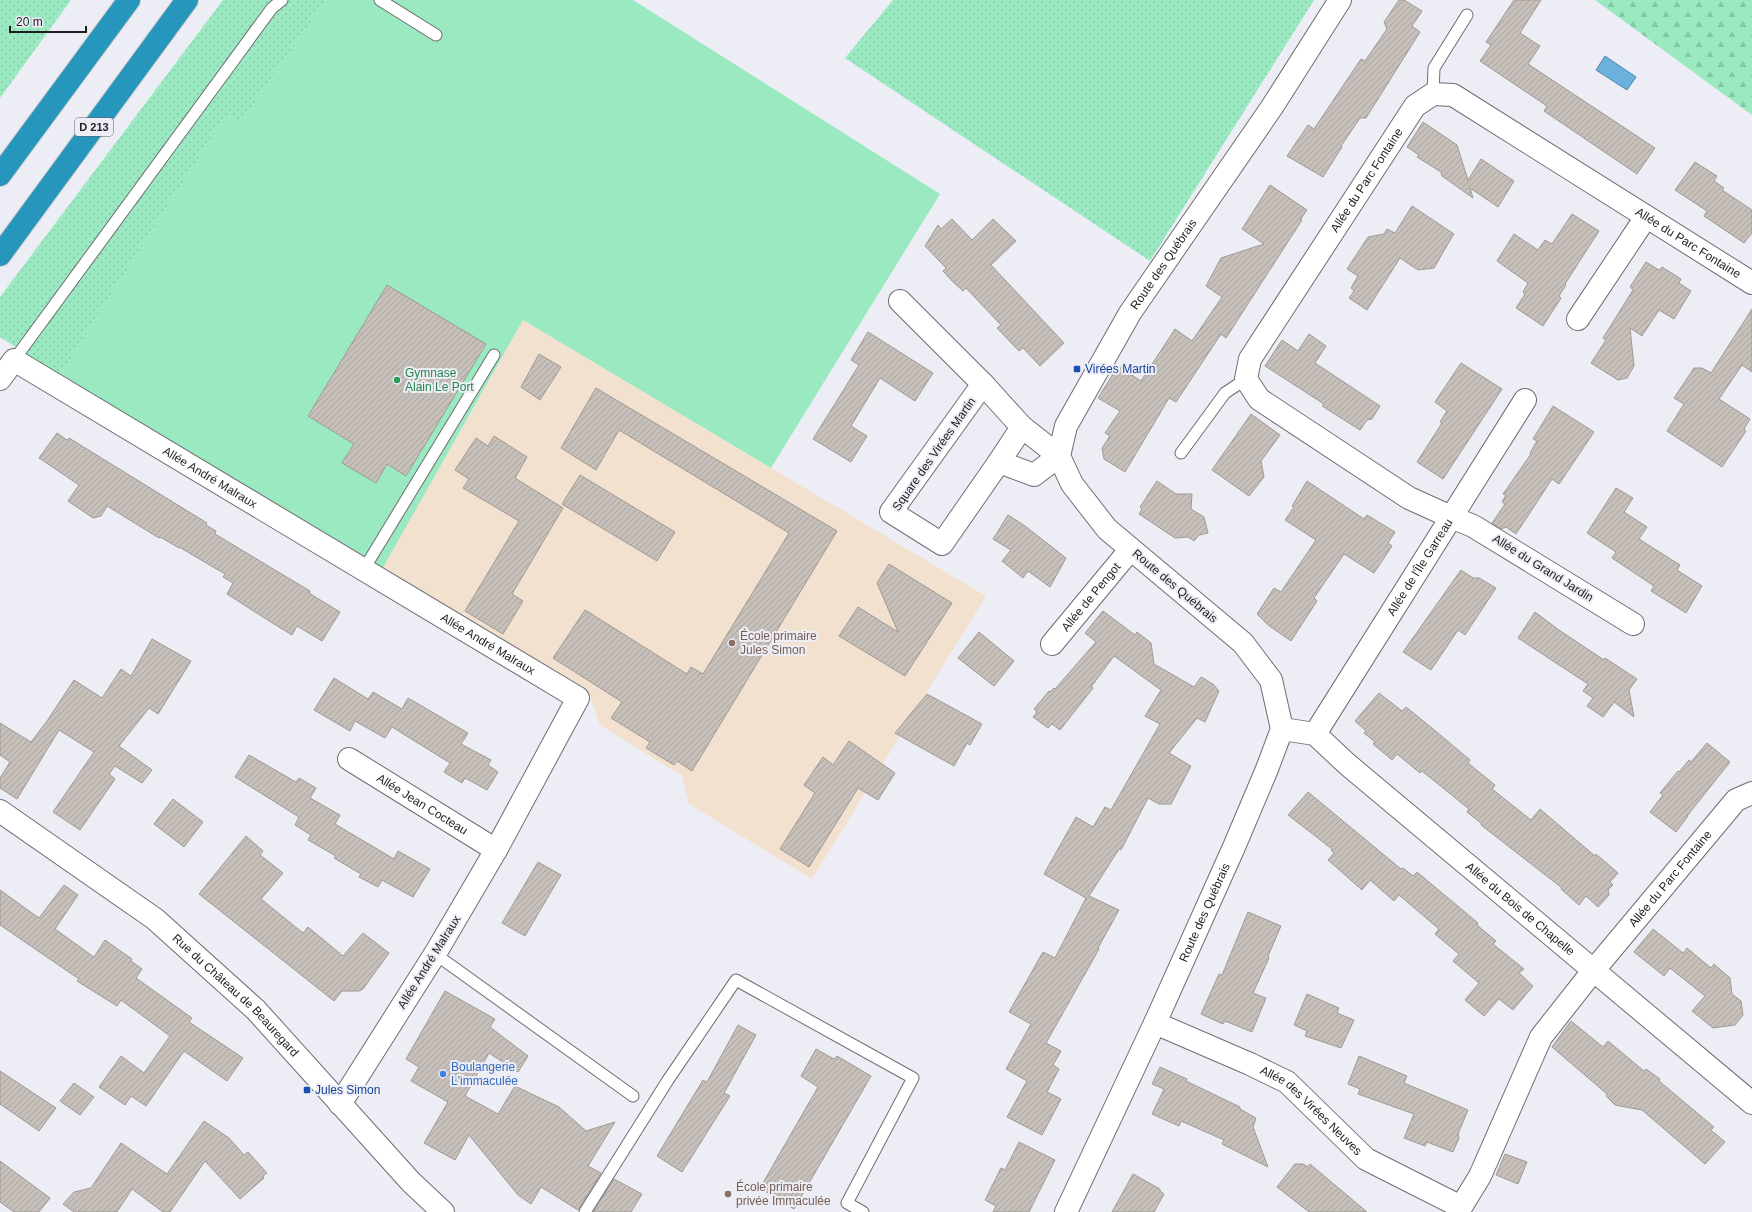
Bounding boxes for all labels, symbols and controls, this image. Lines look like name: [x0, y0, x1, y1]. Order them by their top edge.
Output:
scale bar: [10, 8, 86, 34]
text: 20 m: [16, 15, 43, 29]
road number: D 213: [75, 118, 113, 136]
street label: Allée du Parc Fontaine: [1328, 125, 1406, 235]
street label: Allée du Parc Fontaine: [1633, 205, 1744, 281]
street label: Route des Québrais: [1127, 216, 1200, 312]
place label: Virées Martin: [1085, 362, 1155, 376]
marker: Virées Martin: [1072, 364, 1082, 374]
place label: Gymnase Alain Le Port: [405, 366, 474, 394]
marker: Gymnase Alain Le Port: [392, 375, 402, 385]
street label: Square des Virées Martin: [889, 395, 979, 513]
street label: Allée André Malraux: [160, 444, 260, 511]
street label: Allée de l'Île Garreau: [1384, 516, 1456, 618]
street label: Allée du Grand Jardin: [1490, 531, 1596, 605]
street label: Route des Québrais: [1130, 546, 1220, 626]
street label: Allée de Pengot: [1058, 559, 1124, 634]
street label: Allée André Malraux: [438, 610, 538, 678]
place label: École primaire Jules Simon: [740, 628, 817, 657]
marker: École primaire Jules Simon: [727, 638, 737, 648]
street label: Allée Jean Cocteau: [374, 771, 470, 838]
street label: Allée du Parc Fontaine: [1626, 827, 1715, 930]
street label: Allée du Bois de Chapelle: [1463, 859, 1578, 959]
street label: Route des Québrais: [1176, 861, 1233, 964]
street label: Allée André Malraux: [395, 913, 463, 1011]
street label: Rue du Château de Beauregard: [170, 931, 302, 1060]
place label: Boulangerie L'immaculée: [451, 1060, 518, 1088]
street label: Allée des Virées Neuves: [1258, 1063, 1365, 1158]
marker: Boulangerie L'immaculée: [438, 1069, 448, 1079]
place label: Jules Simon: [315, 1083, 380, 1097]
marker: Jules Simon: [302, 1085, 312, 1095]
place label: École primaire privée Immaculée: [736, 1179, 831, 1208]
marker: École primaire privée Immaculée: [723, 1189, 733, 1199]

